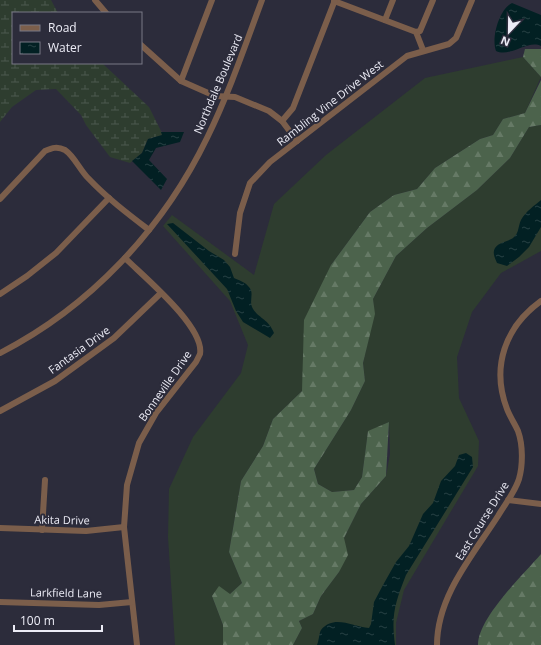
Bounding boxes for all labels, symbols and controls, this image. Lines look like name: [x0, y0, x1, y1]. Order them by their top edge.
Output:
legend: [12, 12, 142, 64]
north arrow: [489, 12, 529, 52]
text: Road: [48, 19, 77, 36]
street label: Northdale Boulevard: [190, 32, 245, 136]
text: N: [498, 33, 512, 50]
text: Water: [48, 39, 82, 56]
street label: Rambling Vine Drive West: [273, 56, 386, 149]
street label: Fantasia Drive: [45, 322, 112, 377]
street label: Bonneville Drive: [135, 347, 195, 424]
street label: East Course Drive: [451, 478, 512, 563]
street label: Akita Drive: [34, 512, 90, 527]
street label: Larkfield Lane: [30, 584, 102, 601]
scale bar: [14, 607, 102, 633]
text: 100 m: [20, 612, 55, 629]

